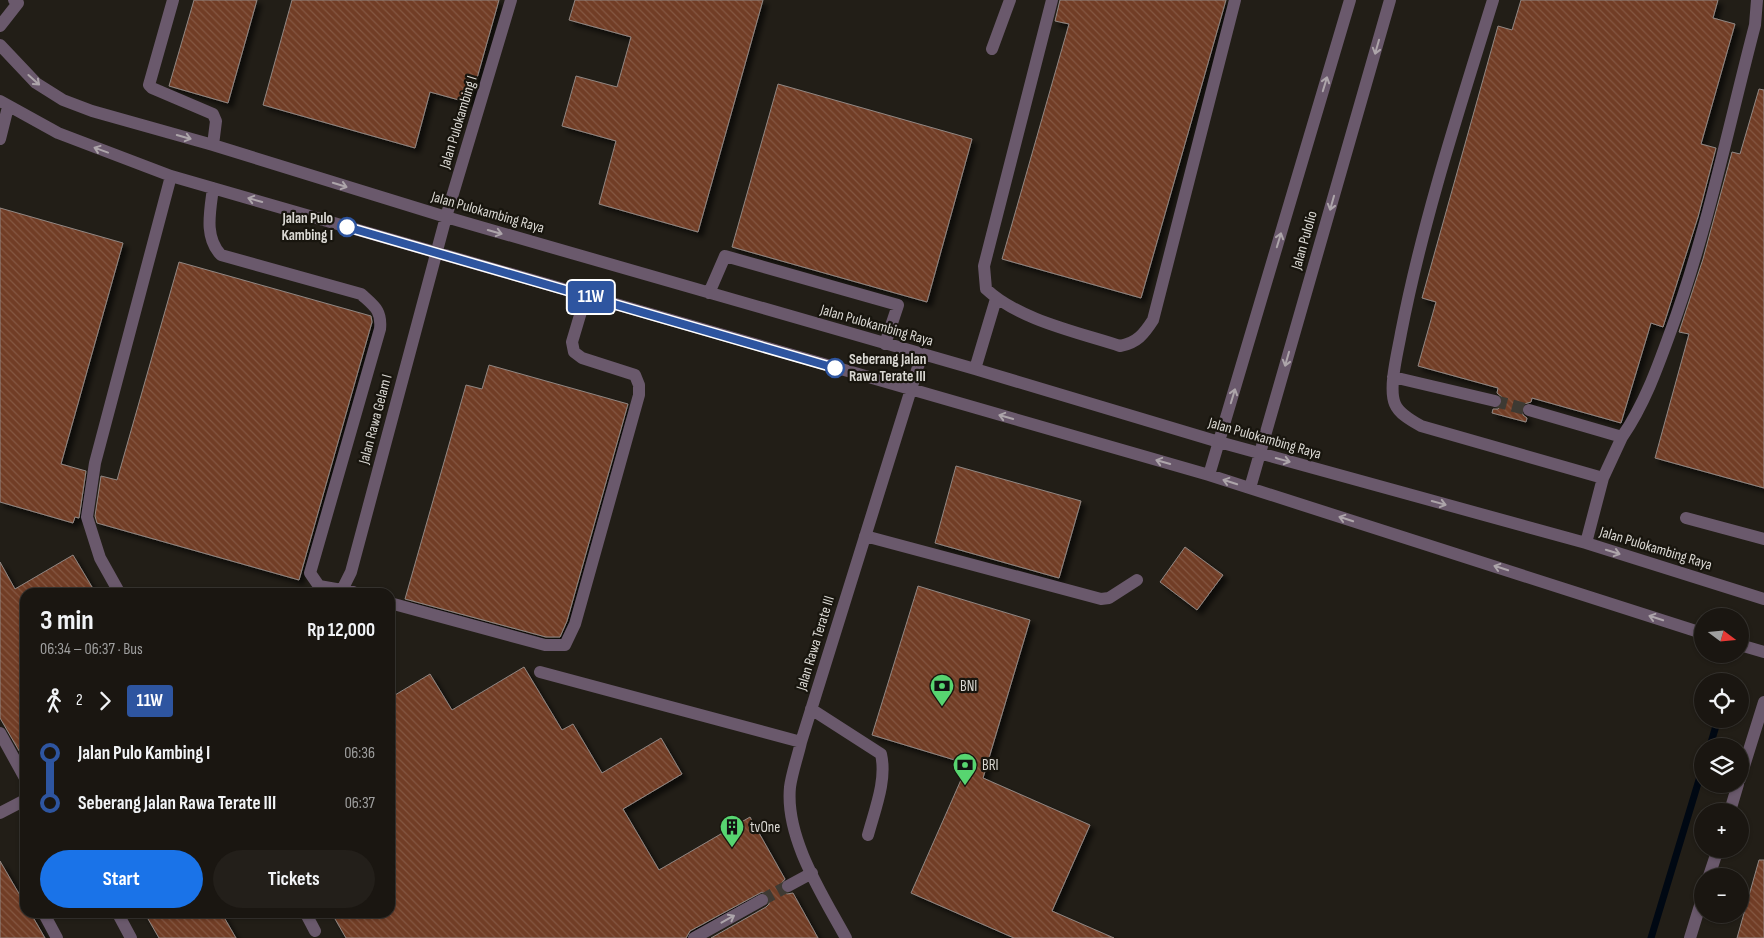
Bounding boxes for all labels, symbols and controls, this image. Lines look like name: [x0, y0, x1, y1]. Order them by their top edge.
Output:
one-way arrow: [1371, 38, 1381, 54]
one-way arrow: [28, 74, 40, 86]
street label: Jalan Pulokambing I: [435, 74, 482, 172]
one-way arrow: [1321, 77, 1331, 93]
one-way arrow: [176, 133, 192, 143]
one-way arrow: [94, 144, 109, 154]
one-way arrow: [332, 180, 348, 190]
street label: Jalan Pulokambing Raya: [428, 187, 547, 238]
one-way arrow: [248, 195, 264, 205]
one-way arrow: [1326, 195, 1336, 211]
place label: Jalan Pulo Kambing I: [281, 209, 333, 245]
street label: Jalan Pulolio: [1287, 209, 1322, 273]
marker: Jalan Pulo Kambing I: [337, 217, 357, 237]
one-way arrow: [487, 227, 503, 237]
one-way arrow: [1274, 232, 1284, 248]
line badge: 11W: [562, 281, 620, 313]
text: 11W: [578, 286, 604, 307]
street label: Jalan Pulokambing Raya: [817, 300, 936, 351]
place label: Seberang Jalan Rawa Terate III: [849, 350, 926, 386]
one-way arrow: [1282, 351, 1291, 367]
marker: Seberang Jalan Rawa Terate III: [825, 358, 845, 378]
street label: Jalan Rawa Gelam I: [354, 372, 397, 467]
one-way arrow: [1228, 388, 1238, 404]
one-way arrow: [999, 412, 1015, 422]
street label: Jalan Pulokambing Raya: [1205, 413, 1324, 464]
one-way arrow: [1155, 456, 1171, 466]
one-way arrow: [1274, 456, 1290, 465]
one-way arrow: [1222, 476, 1238, 486]
one-way arrow: [1431, 499, 1447, 508]
one-way arrow: [1339, 514, 1355, 523]
street label: Jalan Pulokambing Raya: [1596, 522, 1715, 575]
one-way arrow: [1604, 547, 1620, 557]
one-way arrow: [1494, 563, 1510, 573]
street label: Jalan Rawa Terate III: [792, 594, 839, 694]
text: 3 min: [40, 604, 94, 637]
north arrow: [1694, 608, 1749, 662]
map controls: [1694, 608, 1749, 923]
one-way arrow: [1649, 613, 1664, 622]
text: Rp 12,000: [307, 619, 375, 642]
text: 06:34 – 06:37 · Bus: [40, 640, 143, 659]
bank icon: BNI: [929, 673, 955, 707]
button: locate: [1694, 673, 1749, 728]
place label: BNI: [960, 677, 977, 696]
icon: walk: [40, 687, 68, 715]
icon: forward: [91, 687, 119, 715]
text: 11W: [137, 690, 163, 711]
text: 2: [76, 691, 83, 710]
button: layers: [1694, 738, 1749, 793]
text: Jalan Pulo Kambing I: [78, 742, 210, 765]
text: 06:36: [344, 744, 375, 763]
bank icon: BRI: [952, 752, 978, 786]
place label: BRI: [982, 756, 999, 775]
text: Seberang Jalan Rawa Terate III: [78, 792, 276, 815]
text: 06:37: [345, 794, 375, 813]
button: +: [1694, 803, 1749, 858]
building icon: tvOne: [719, 814, 745, 848]
place label: tvOne: [750, 818, 780, 837]
button: Start: [40, 850, 203, 908]
button: Tickets: [213, 850, 375, 908]
button: −: [1694, 868, 1749, 923]
one-way arrow: [720, 914, 735, 923]

